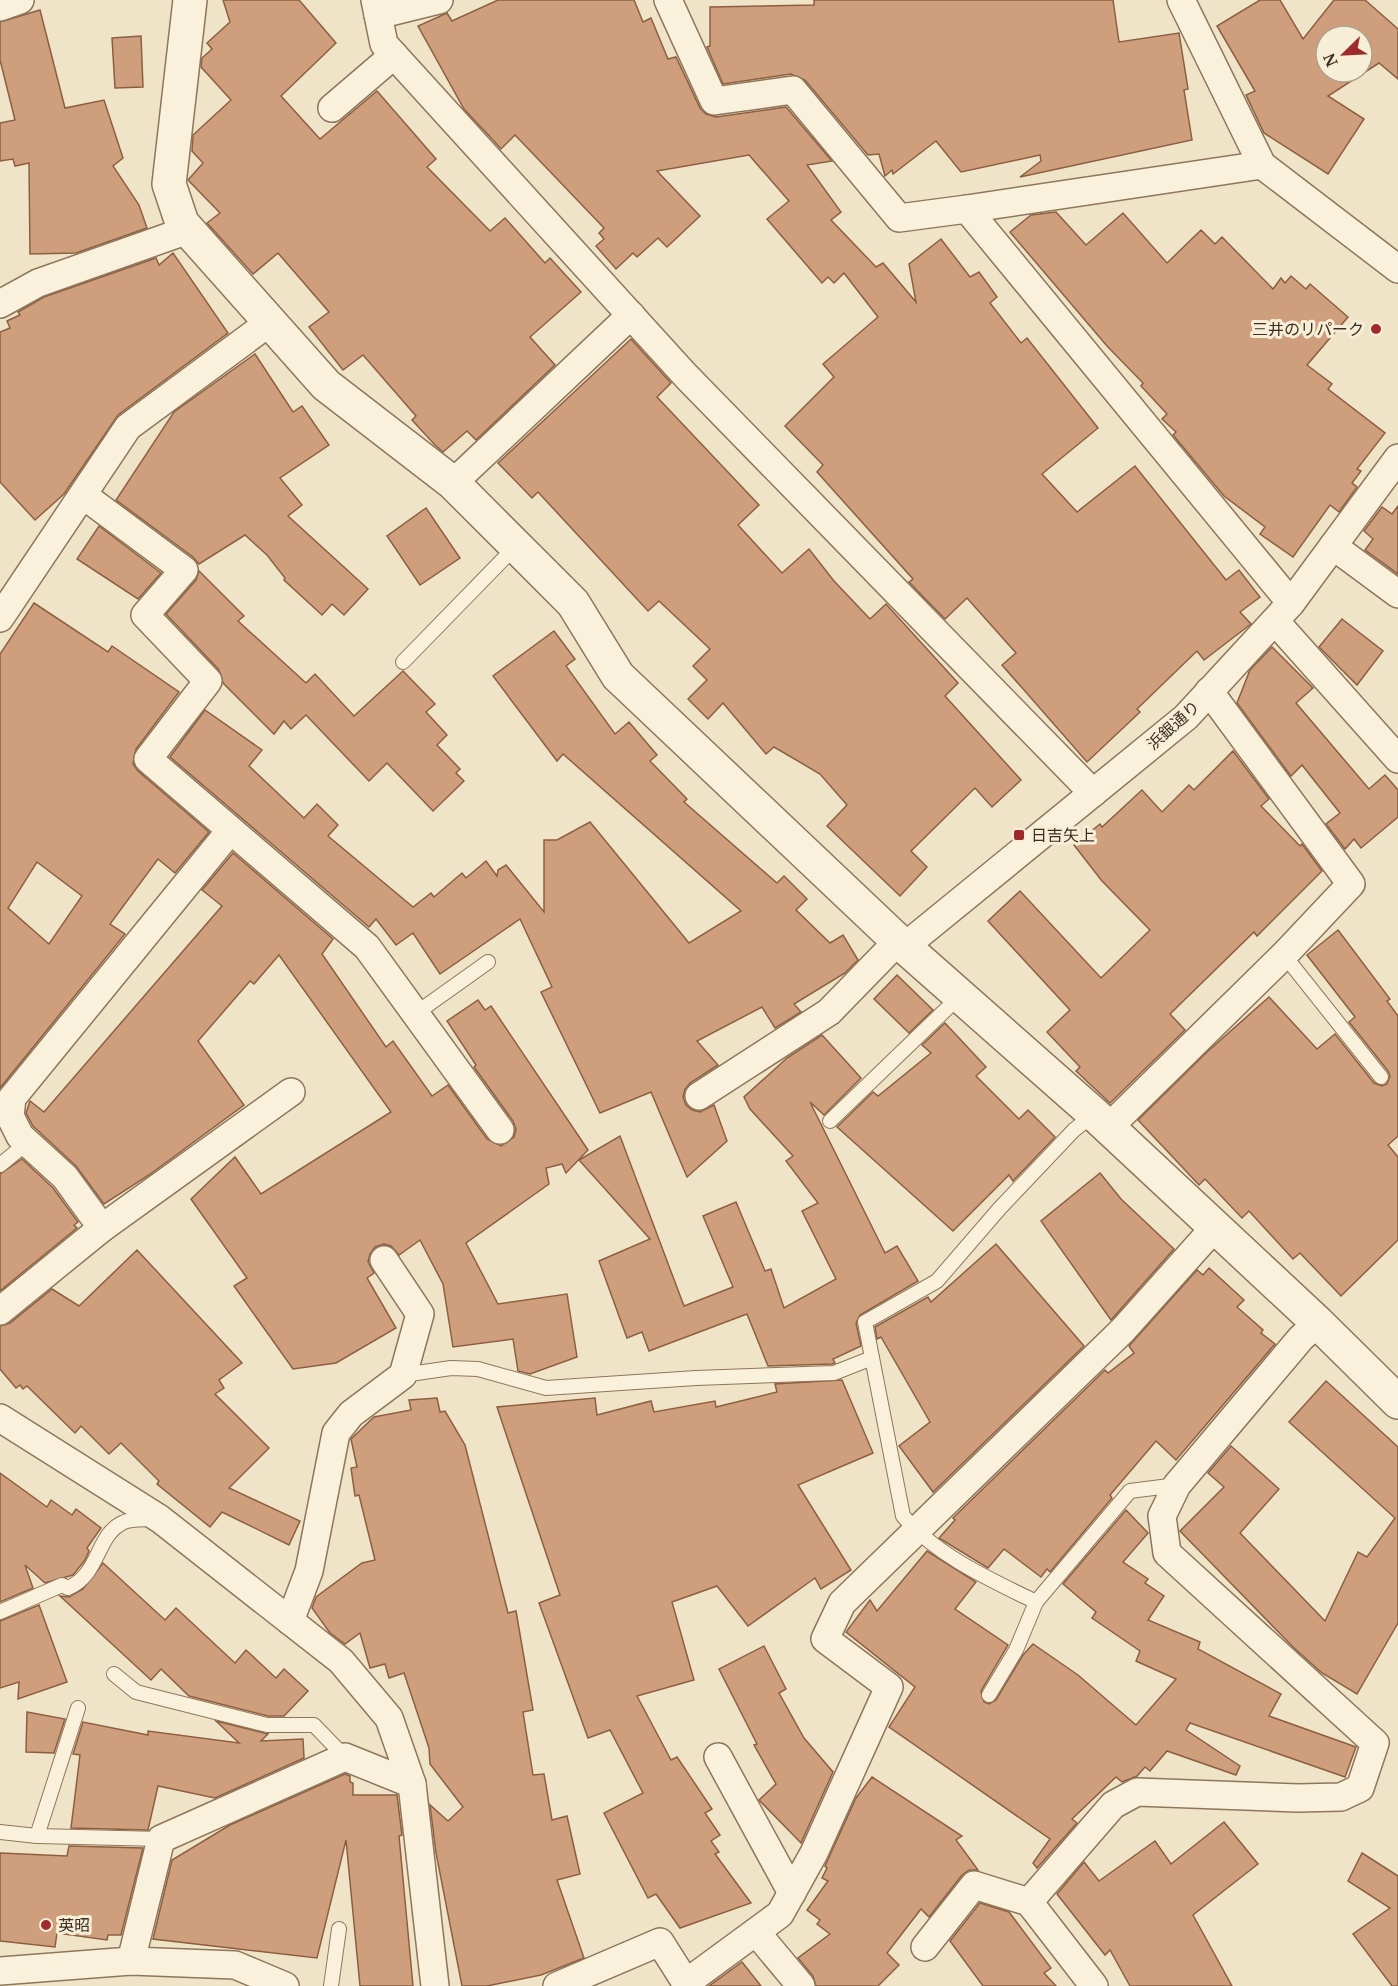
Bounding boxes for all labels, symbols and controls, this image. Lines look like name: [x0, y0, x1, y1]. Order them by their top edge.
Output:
north arrow: [1314, 24, 1374, 84]
text: N: [1318, 50, 1343, 70]
place label: 三井のリパーク: [1252, 318, 1364, 340]
marker: 三井のリパーク: [1369, 322, 1383, 336]
street label: 浜銀通り: [1142, 695, 1204, 755]
place label: 日吉矢上: [1031, 824, 1095, 846]
marker: 日吉矢上: [1012, 828, 1026, 842]
place label: 英昭: [58, 1914, 90, 1936]
marker: 英昭: [39, 1918, 53, 1932]

